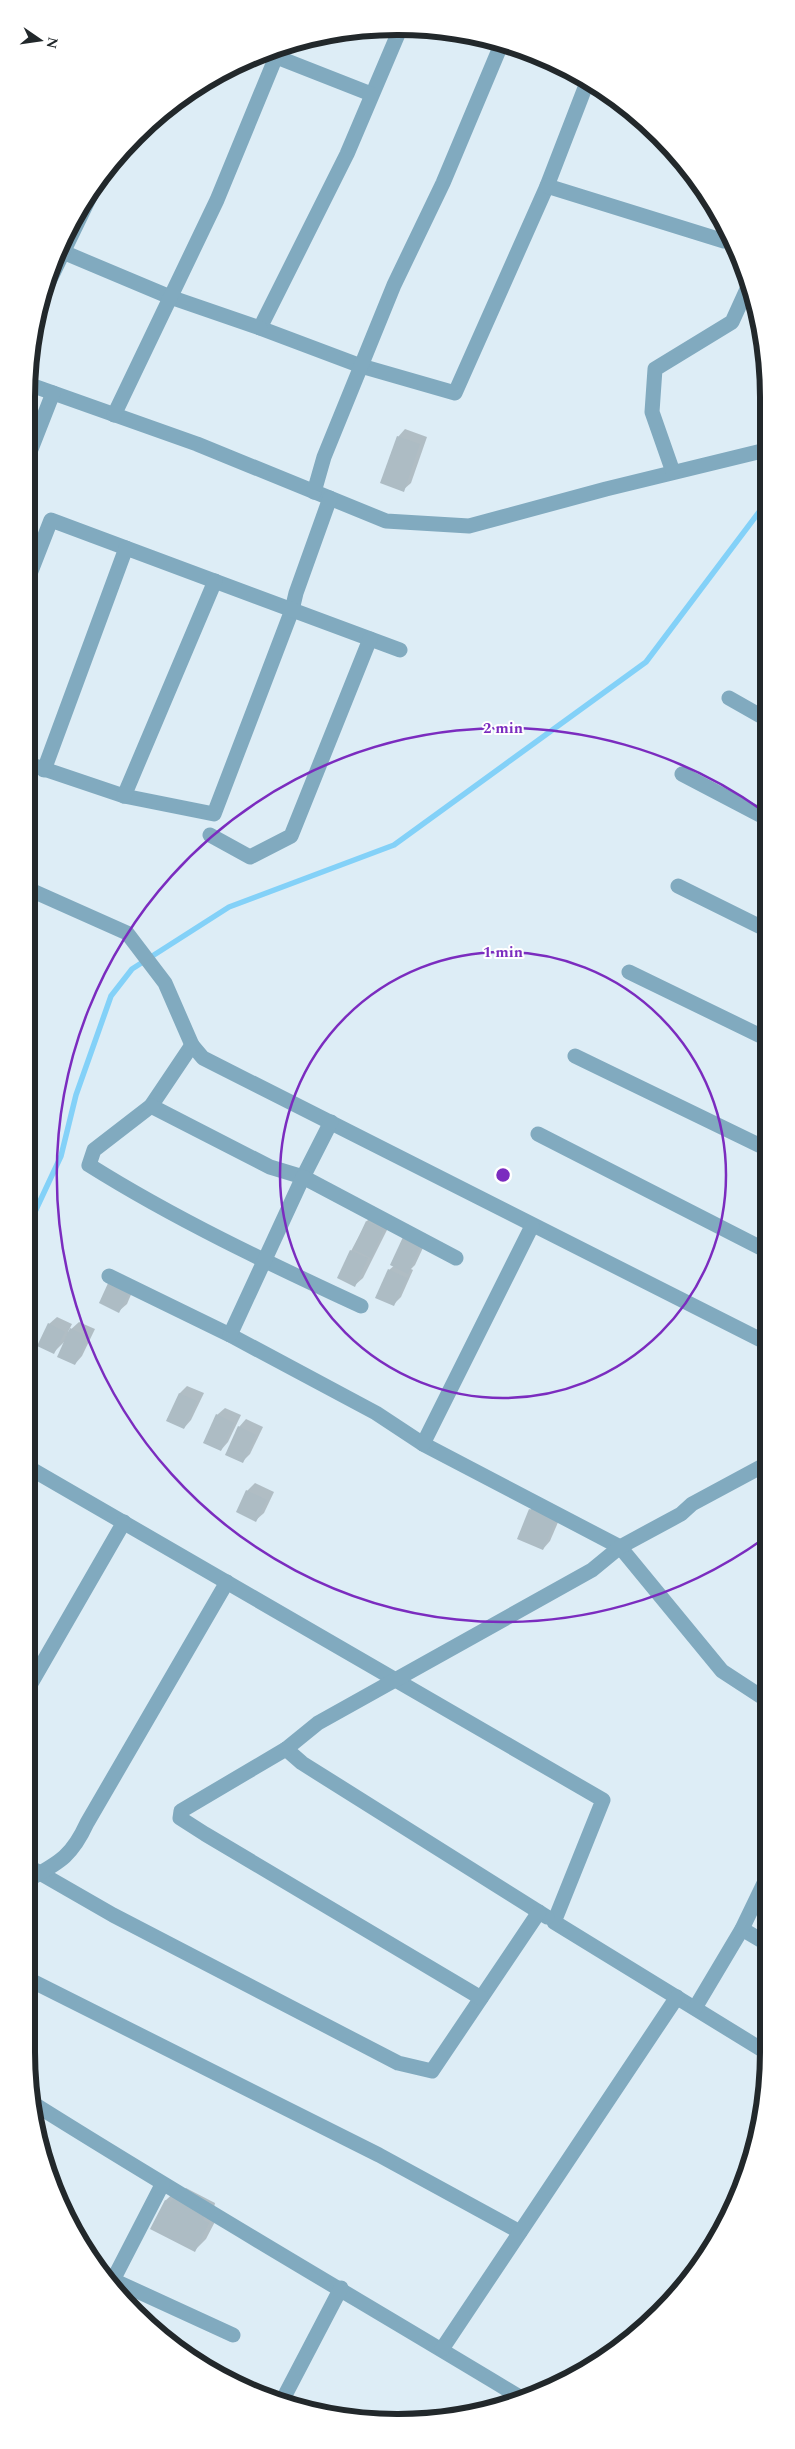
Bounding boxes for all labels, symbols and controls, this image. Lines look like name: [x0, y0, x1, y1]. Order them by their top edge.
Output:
north arrow: [15, 15, 65, 65]
text: N: [41, 35, 64, 51]
text: 2 min: [483, 717, 523, 740]
text: 1 min: [483, 941, 523, 964]
centre of rings: [494, 1166, 512, 1184]

